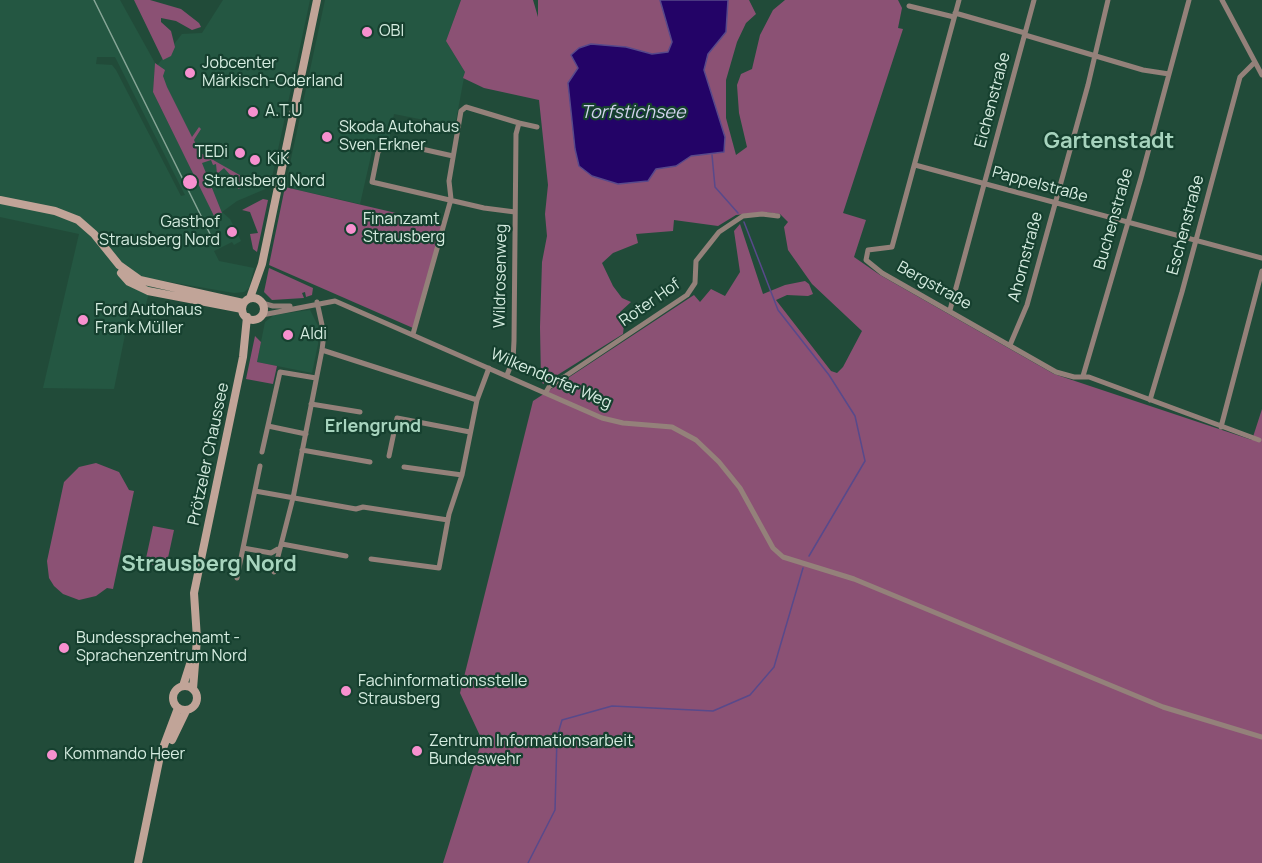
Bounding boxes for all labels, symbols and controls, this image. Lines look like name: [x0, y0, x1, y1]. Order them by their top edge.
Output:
place label: OBI: [379, 22, 404, 42]
marker: OBI: [360, 25, 374, 39]
street label: Eichenstraße: [971, 50, 1015, 150]
place label: Jobcenter Märkisch-Oderland: [202, 54, 343, 92]
marker: Jobcenter Märkisch-Oderland: [183, 66, 197, 80]
place label: A.T.U: [265, 102, 302, 122]
water label: Torfstichsee: [581, 102, 685, 124]
marker: A.T.U: [246, 105, 260, 119]
place label: Skoda Autohaus Sven Erkner: [339, 118, 459, 156]
district label: Gartenstadt: [1044, 129, 1174, 155]
marker: Skoda Autohaus Sven Erkner: [320, 130, 334, 144]
place label: TEDi: [195, 143, 228, 163]
marker: TEDi: [233, 146, 247, 160]
place label: KiK: [267, 150, 290, 170]
marker: KiK: [248, 153, 262, 167]
street label: Pappelstraße: [990, 163, 1090, 207]
street label: Buchenstraße: [1090, 166, 1138, 272]
place label: Strausberg Nord: [204, 172, 325, 192]
marker: Strausberg Nord: [181, 173, 199, 191]
street label: Eschenstraße: [1163, 173, 1209, 277]
place label: Finanzamt Strausberg: [363, 210, 445, 248]
street label: Ahornstraße: [1005, 210, 1047, 304]
place label: Gasthof Strausberg Nord: [99, 213, 220, 251]
marker: Finanzamt Strausberg: [344, 222, 358, 236]
street label: Wildrosenweg: [490, 224, 512, 328]
marker: Gasthof Strausberg Nord: [225, 225, 239, 239]
street label: Bergstraße: [893, 258, 975, 314]
street label: Roter Hof: [616, 275, 684, 331]
place label: Ford Autohaus Frank Müller: [95, 301, 202, 339]
marker: Ford Autohaus Frank Müller: [76, 313, 90, 327]
place label: Aldi: [300, 325, 327, 345]
marker: Aldi: [281, 328, 295, 342]
street label: Wilkendorfer Weg: [488, 345, 614, 413]
street label: Prötzeler Chaussee: [185, 381, 233, 527]
district label: Erlengrund: [325, 416, 421, 438]
district label: Strausberg Nord: [121, 552, 297, 578]
place label: Bundessprachenamt - Sprachenzentrum Nord: [76, 629, 247, 667]
marker: Bundessprachenamt - Sprachenzentrum Nord: [57, 641, 71, 655]
place label: Fachinformationsstelle Strausberg: [358, 672, 527, 710]
marker: Fachinformationsstelle Strausberg: [339, 684, 353, 698]
place label: Zentrum Informationsarbeit Bundeswehr: [429, 732, 633, 770]
marker: Zentrum Informationsarbeit Bundeswehr: [410, 744, 424, 758]
place label: Kommando Heer: [64, 745, 185, 765]
marker: Kommando Heer: [45, 748, 59, 762]

